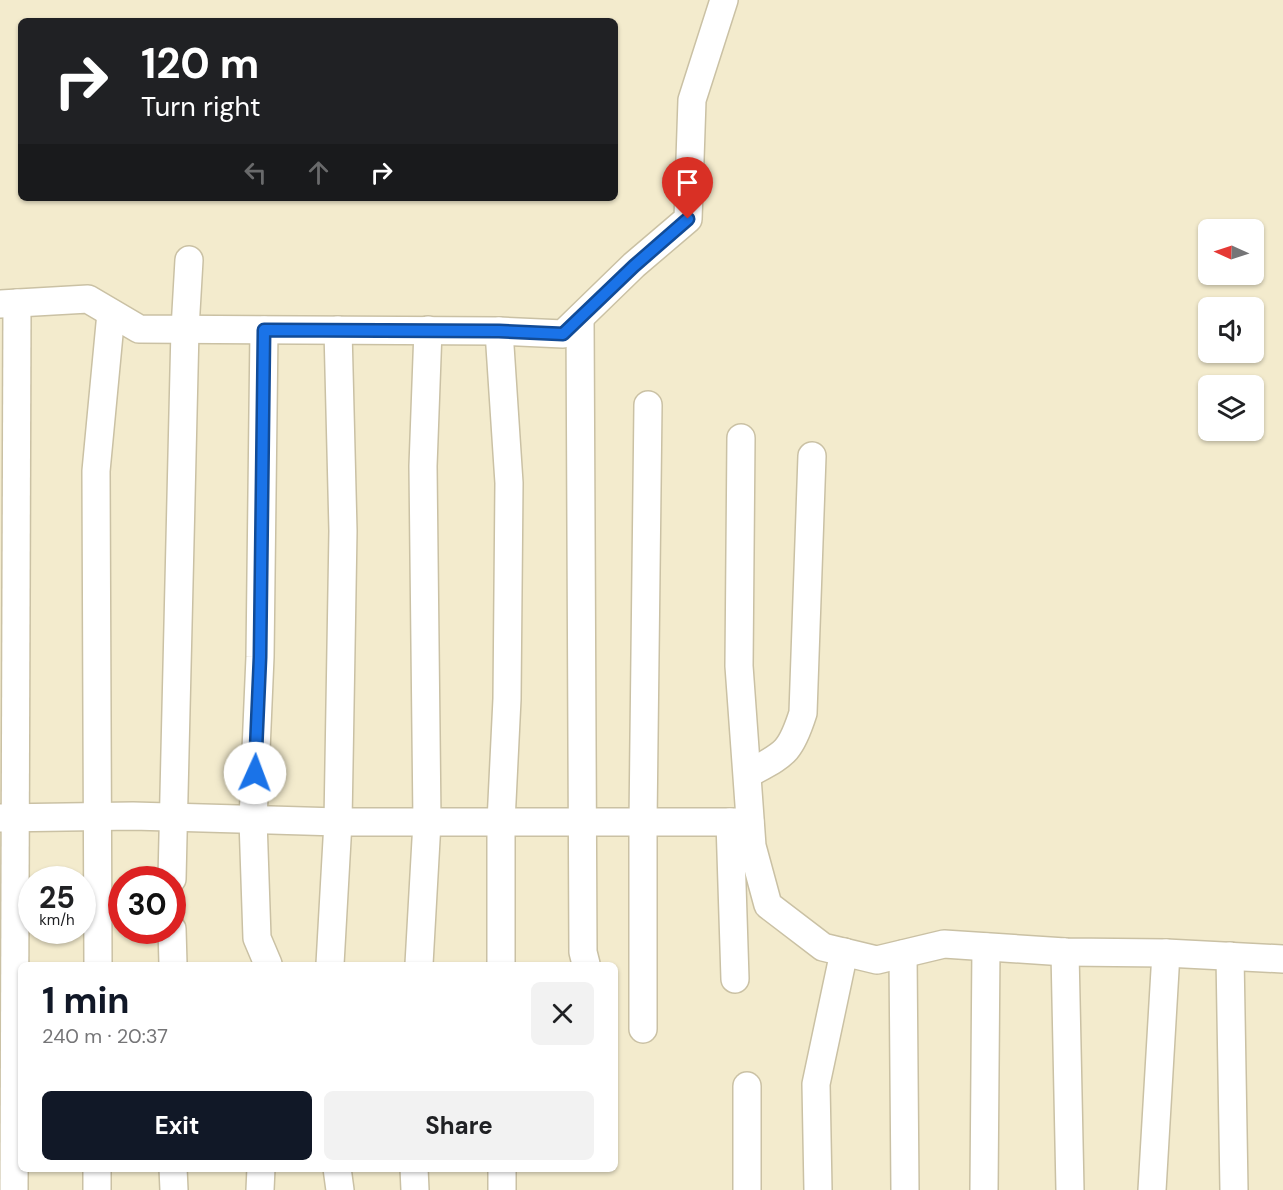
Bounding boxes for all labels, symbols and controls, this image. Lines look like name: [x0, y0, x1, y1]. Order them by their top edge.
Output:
text: 120 m: [141, 36, 259, 91]
icon: right: [42, 42, 120, 120]
text: Turn right: [141, 89, 261, 124]
icon: left: [239, 156, 272, 189]
icon: ahead: [302, 156, 335, 189]
icon: right: [365, 156, 398, 189]
pin: [662, 157, 713, 219]
icon: arrive: [671, 166, 704, 199]
north arrow: [1198, 219, 1264, 285]
map controls: [1198, 219, 1264, 441]
button: sound: [1198, 297, 1264, 363]
button: layers: [1198, 375, 1264, 441]
position arrow: [223, 741, 287, 805]
speed limit sign: 30: [108, 866, 186, 944]
text: 25: [39, 878, 75, 917]
text: km/h: [39, 910, 75, 930]
text: 1 min: [42, 977, 130, 1024]
button: close: [531, 982, 594, 1045]
text: 240 m · 20:37: [42, 1023, 168, 1049]
button: Exit: [42, 1091, 312, 1160]
button: Share: [324, 1091, 594, 1160]

